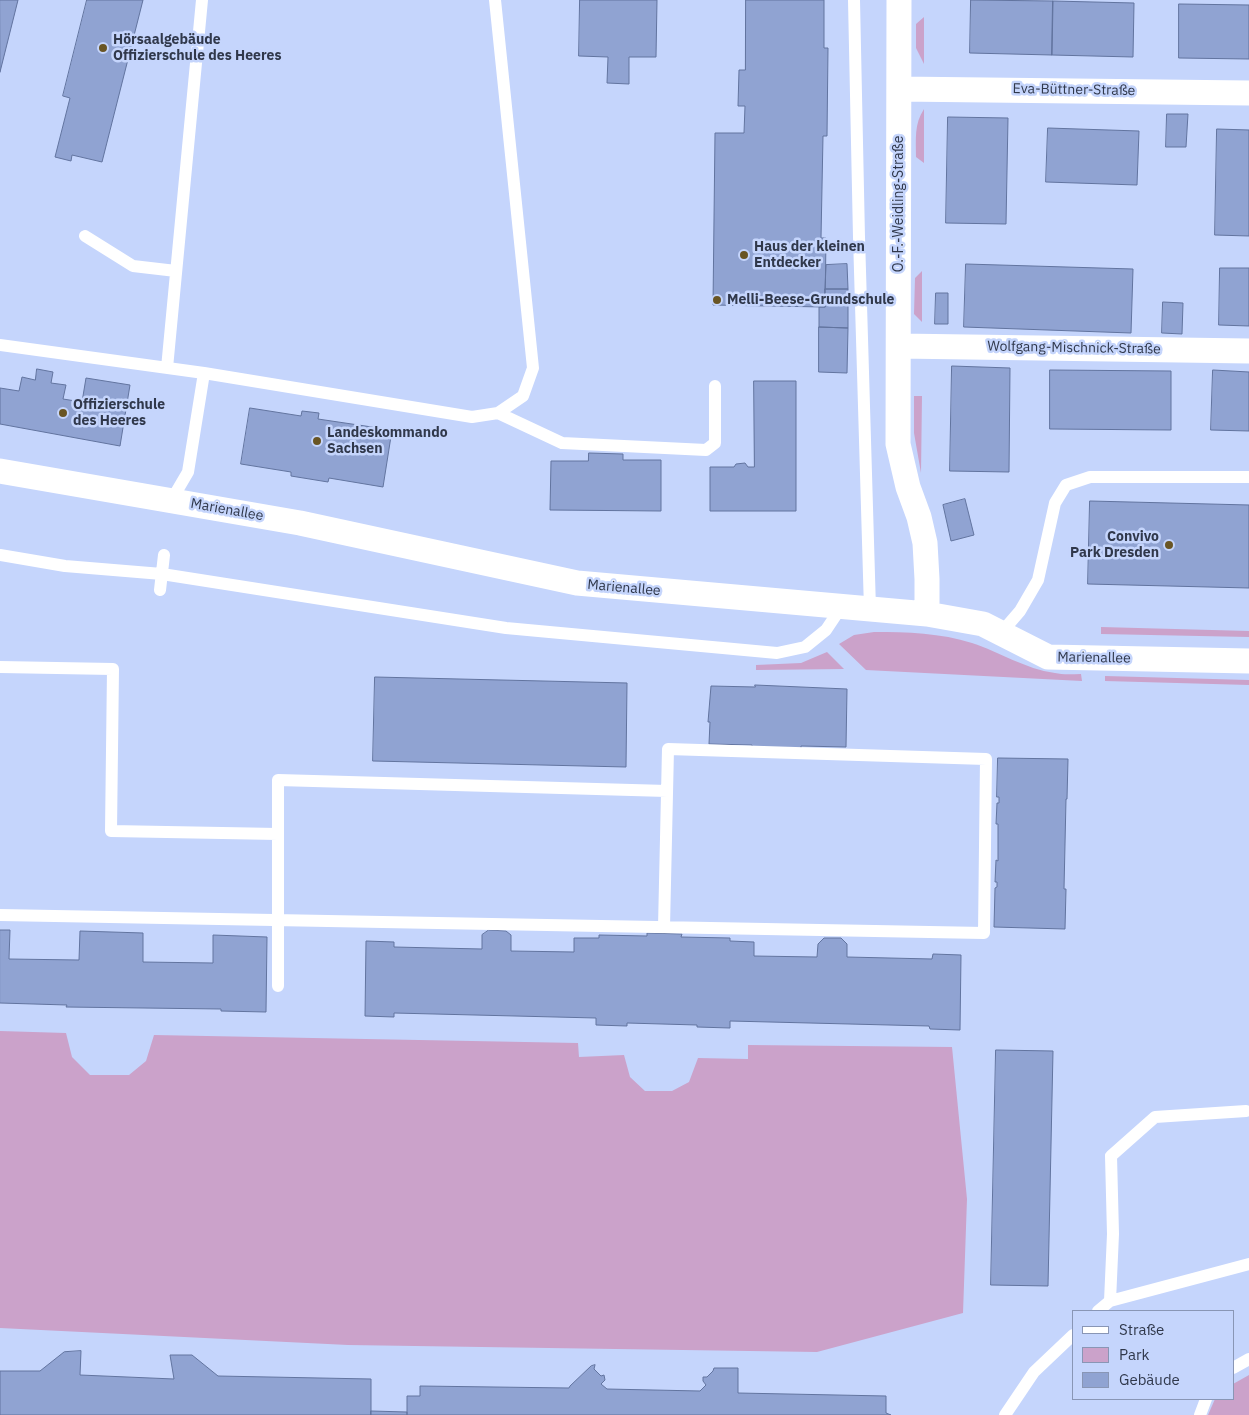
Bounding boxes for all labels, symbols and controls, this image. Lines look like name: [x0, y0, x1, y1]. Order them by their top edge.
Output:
place label: Hörsaalgebäude Offizierschule des Heeres: [113, 32, 281, 64]
marker: Hörsaalgebäude Offizierschule des Heeres: [97, 42, 109, 54]
street label: Eva-Büttner-Straße: [1012, 81, 1136, 99]
street label: O.-F.-Weidling-Straße: [891, 136, 907, 272]
place label: Haus der kleinen Entdecker: [754, 239, 865, 272]
marker: Haus der kleinen Entdecker: [738, 249, 750, 261]
place label: Melli-Beese-Grundschule: [727, 292, 894, 308]
marker: Melli-Beese-Grundschule: [711, 294, 723, 306]
street label: Wolfgang-Mischnick-Straße: [987, 338, 1161, 358]
place label: Offizierschule des Heeres: [73, 397, 165, 430]
marker: Offizierschule des Heeres: [57, 407, 69, 419]
place label: Landeskommando Sachsen: [327, 425, 448, 458]
marker: Landeskommando Sachsen: [311, 435, 323, 447]
street label: Marienallee: [189, 495, 265, 525]
place label: Convivo Park Dresden: [1070, 529, 1159, 562]
marker: Convivo Park Dresden: [1163, 539, 1175, 551]
street label: Marienallee: [587, 576, 661, 600]
street label: Marienallee: [1057, 649, 1131, 667]
legend: [1072, 1310, 1234, 1400]
text: Straße: [1119, 1320, 1164, 1339]
text: Park: [1119, 1345, 1149, 1364]
text: Gebäude: [1119, 1370, 1180, 1389]

